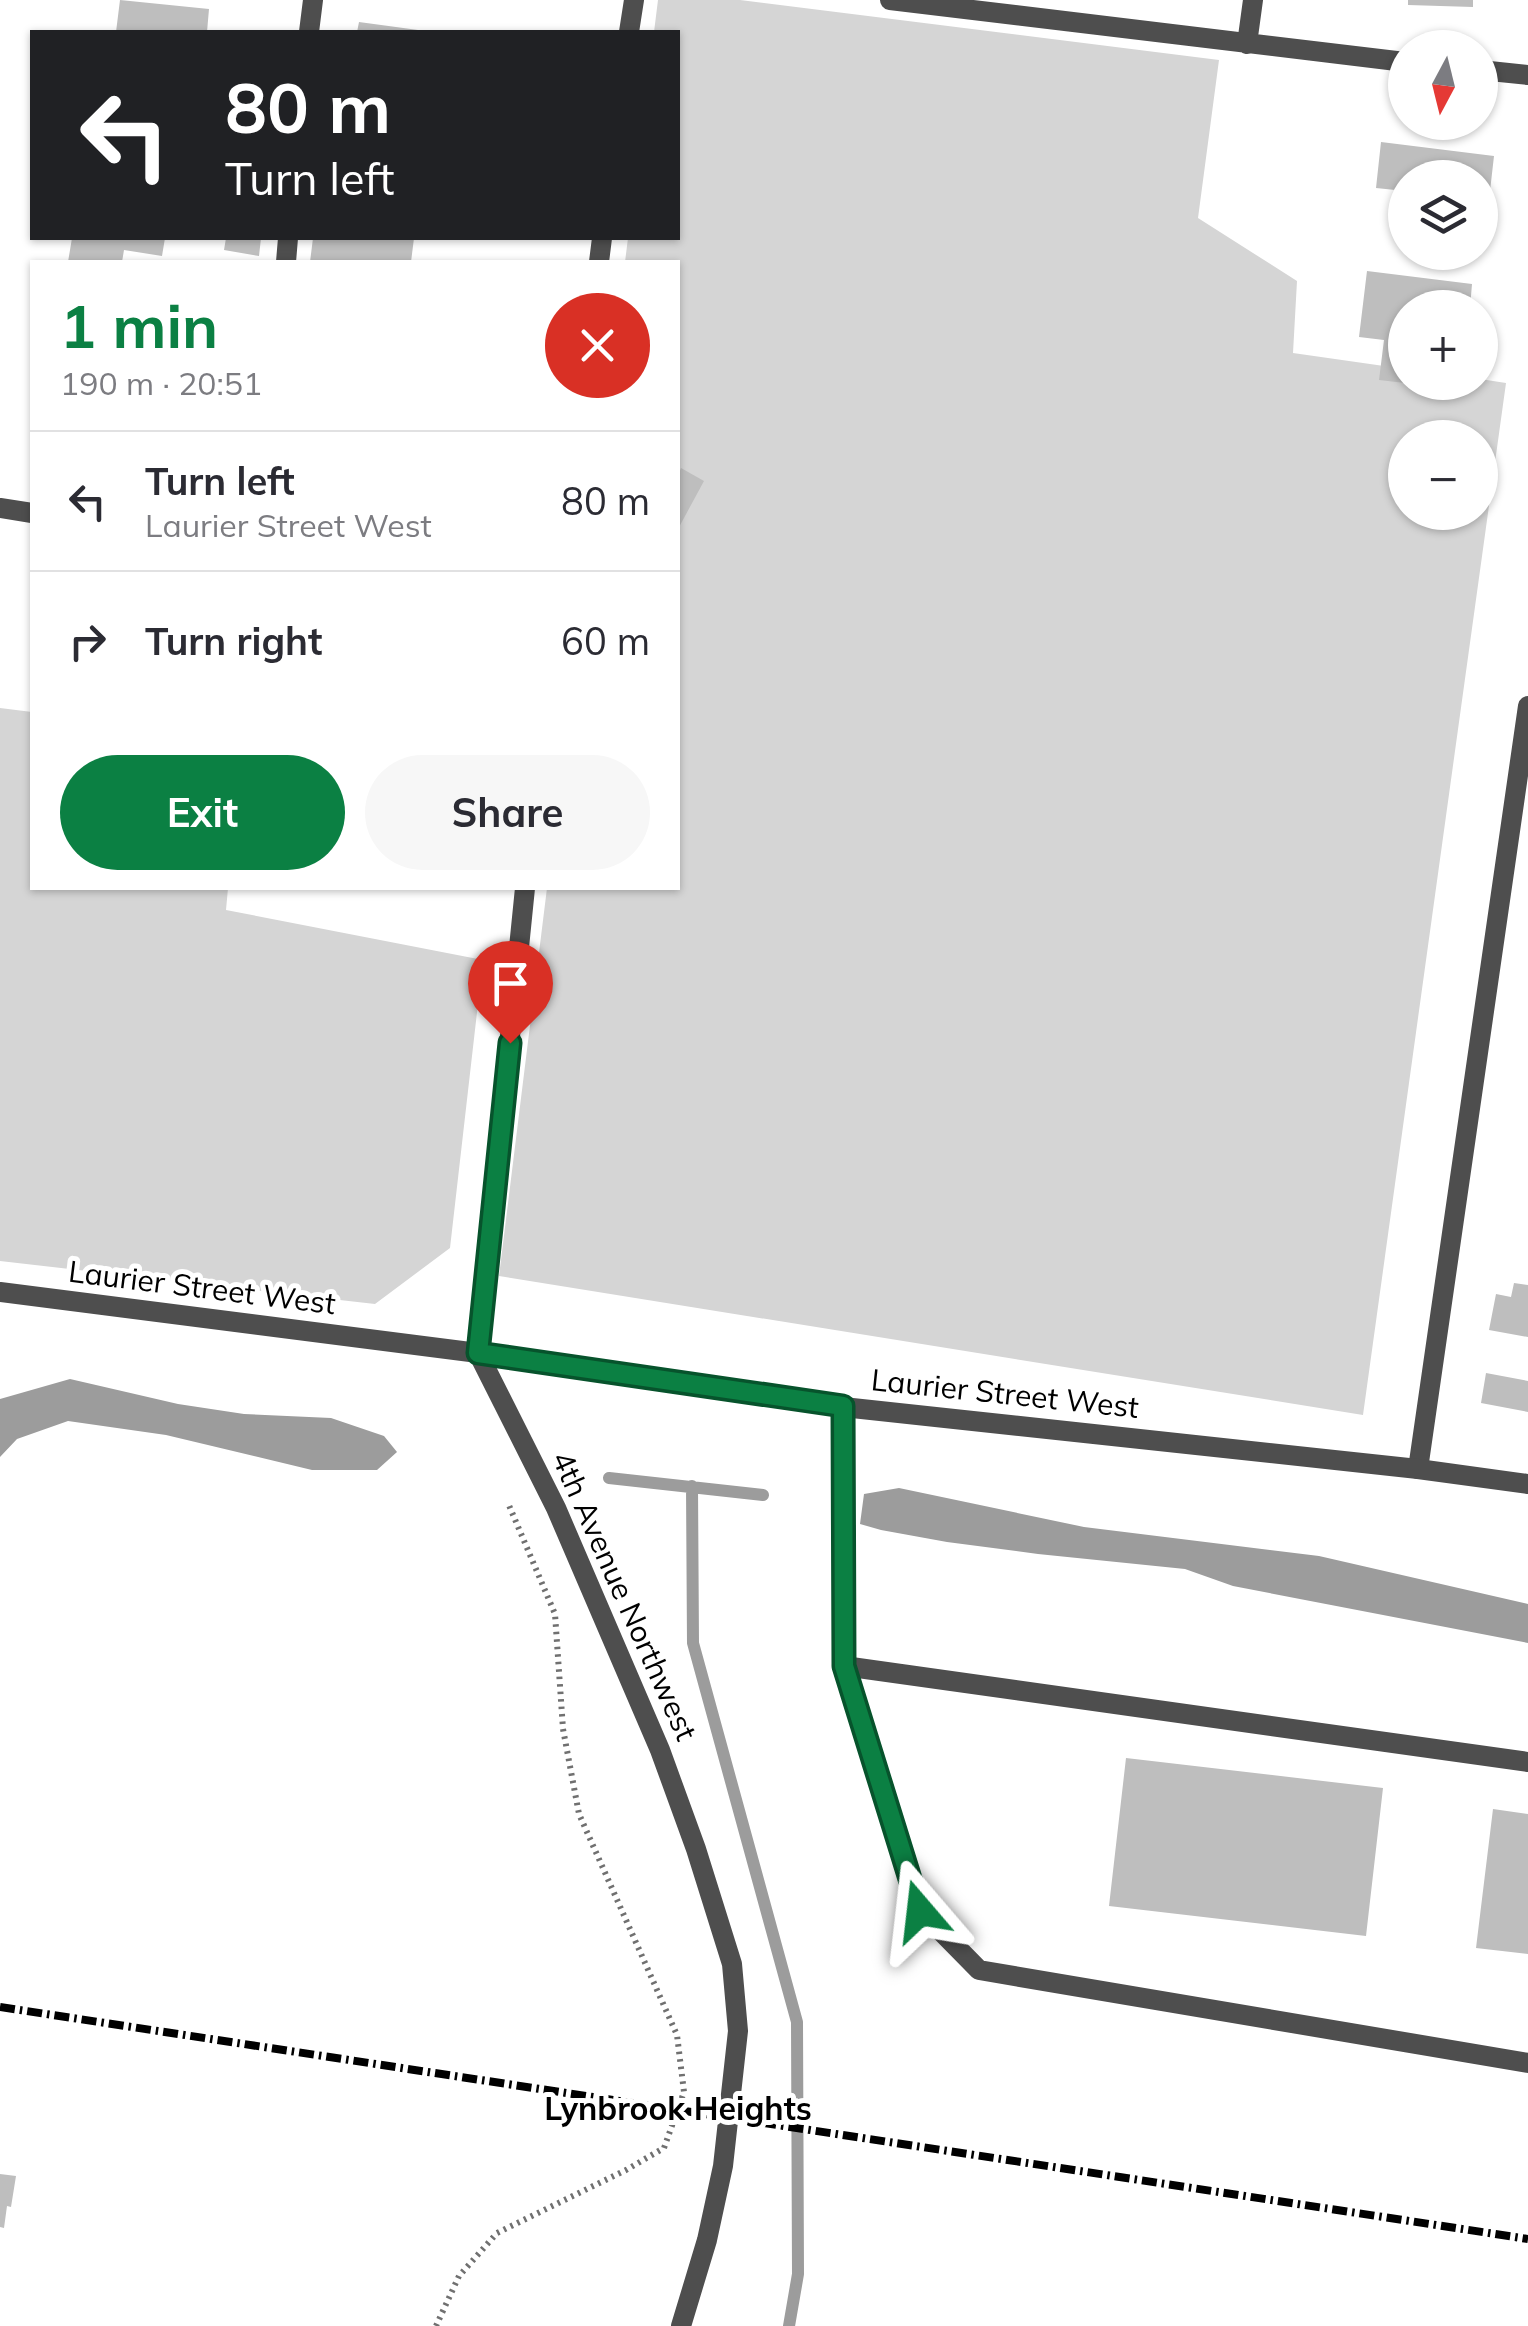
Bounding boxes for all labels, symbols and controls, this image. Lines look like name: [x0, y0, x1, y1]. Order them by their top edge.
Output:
north arrow: [1388, 30, 1498, 140]
map controls: [1388, 30, 1498, 530]
text: 80 m: [225, 63, 391, 151]
icon: left: [60, 70, 190, 200]
text: Turn left: [225, 150, 394, 206]
button: layers: [1388, 160, 1498, 270]
text: 1 min: [60, 288, 218, 363]
button: +: [1388, 290, 1498, 400]
button: close: [545, 293, 650, 398]
text: 190 m · 20:51: [60, 363, 262, 403]
button: −: [1388, 420, 1498, 530]
text: Turn left: [145, 457, 295, 505]
icon: left: [60, 474, 115, 529]
text: 80 m: [561, 477, 650, 525]
text: Laurier Street West: [145, 505, 432, 545]
icon: right: [60, 614, 115, 669]
text: Turn right: [145, 617, 322, 665]
text: 60 m: [561, 617, 650, 665]
button: Exit: [60, 755, 345, 870]
button: Share: [365, 755, 650, 870]
pin: [468, 941, 553, 1044]
icon: arrive: [483, 956, 538, 1011]
street label: Laurier Street West: [66, 1252, 338, 1322]
street label: Laurier Street West: [870, 1360, 1141, 1426]
street label: 4th Avenue Northwest: [544, 1445, 706, 1746]
position arrow: [868, 1859, 972, 1963]
district label: Lynbrook Heights: [544, 2088, 812, 2128]

